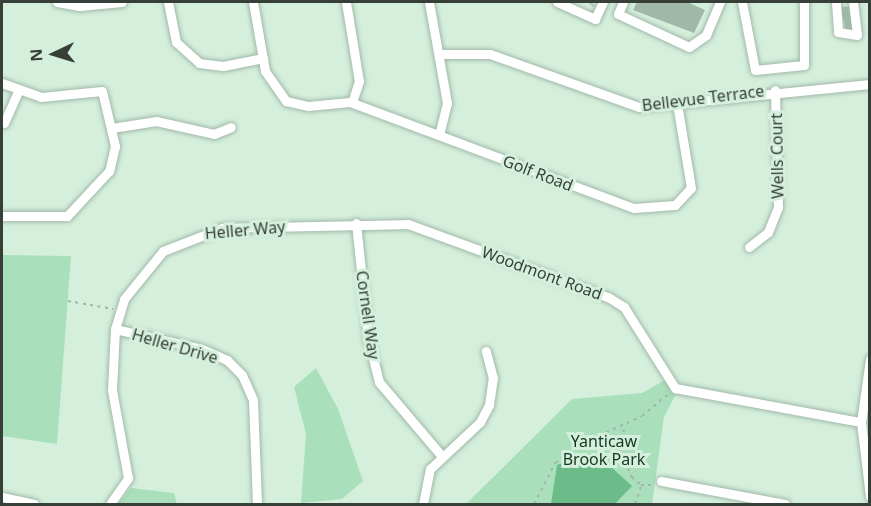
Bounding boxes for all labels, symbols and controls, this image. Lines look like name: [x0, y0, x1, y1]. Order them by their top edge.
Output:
north arrow: [24, 24, 84, 84]
text: N: [25, 48, 47, 63]
street label: Bellevue Terrace: [641, 81, 765, 115]
street label: Wells Court: [767, 113, 787, 199]
street label: Golf Road: [500, 151, 576, 195]
street label: Heller Way: [204, 217, 286, 243]
street label: Woodmont Road: [479, 242, 605, 304]
street label: Cornell Way: [352, 269, 384, 361]
street label: Heller Drive: [130, 325, 220, 367]
park label: Yanticaw Brook Park: [563, 431, 645, 469]

